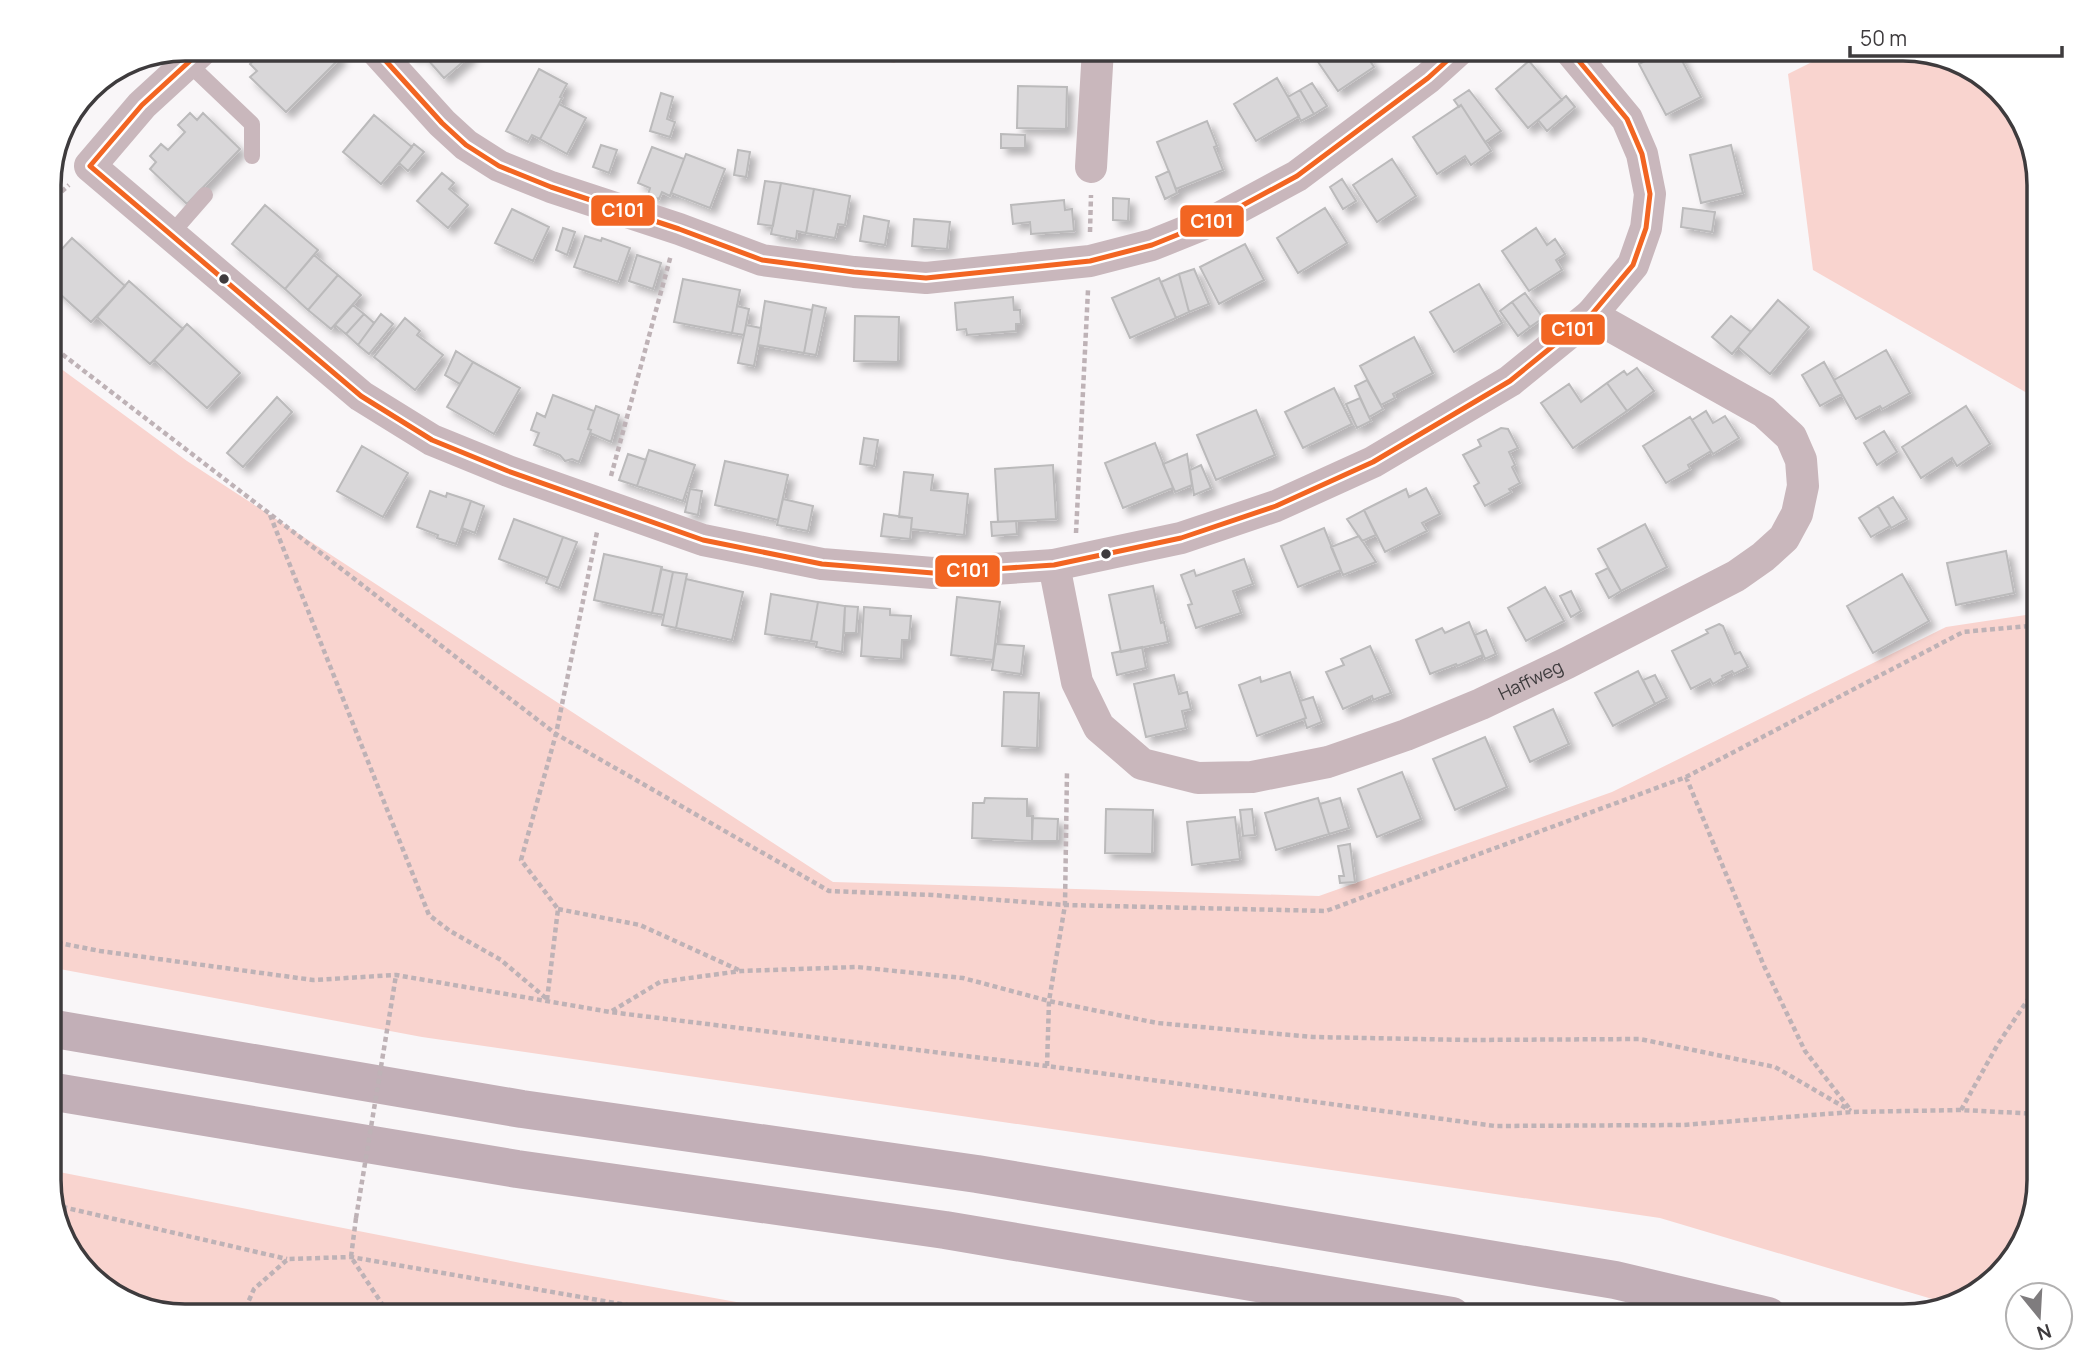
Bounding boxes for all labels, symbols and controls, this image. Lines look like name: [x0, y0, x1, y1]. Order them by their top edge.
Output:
scale bar: [1850, 14, 2062, 58]
text: 50 m: [1860, 24, 1907, 52]
line badge: C101: [590, 194, 656, 227]
text: C101: [601, 197, 645, 223]
line badge: C101: [1179, 204, 1245, 238]
text: C101: [1190, 208, 1234, 234]
unlabelled marker: [217, 272, 231, 286]
line badge: C101: [1540, 313, 1606, 346]
text: C101: [1551, 316, 1595, 342]
unlabelled marker: [1099, 547, 1113, 561]
line badge: C101: [934, 554, 1001, 588]
text: C101: [946, 557, 990, 583]
street label: Haffweg: [1494, 654, 1567, 705]
north arrow: [2004, 1281, 2074, 1351]
text: N: [2034, 1318, 2055, 1347]

